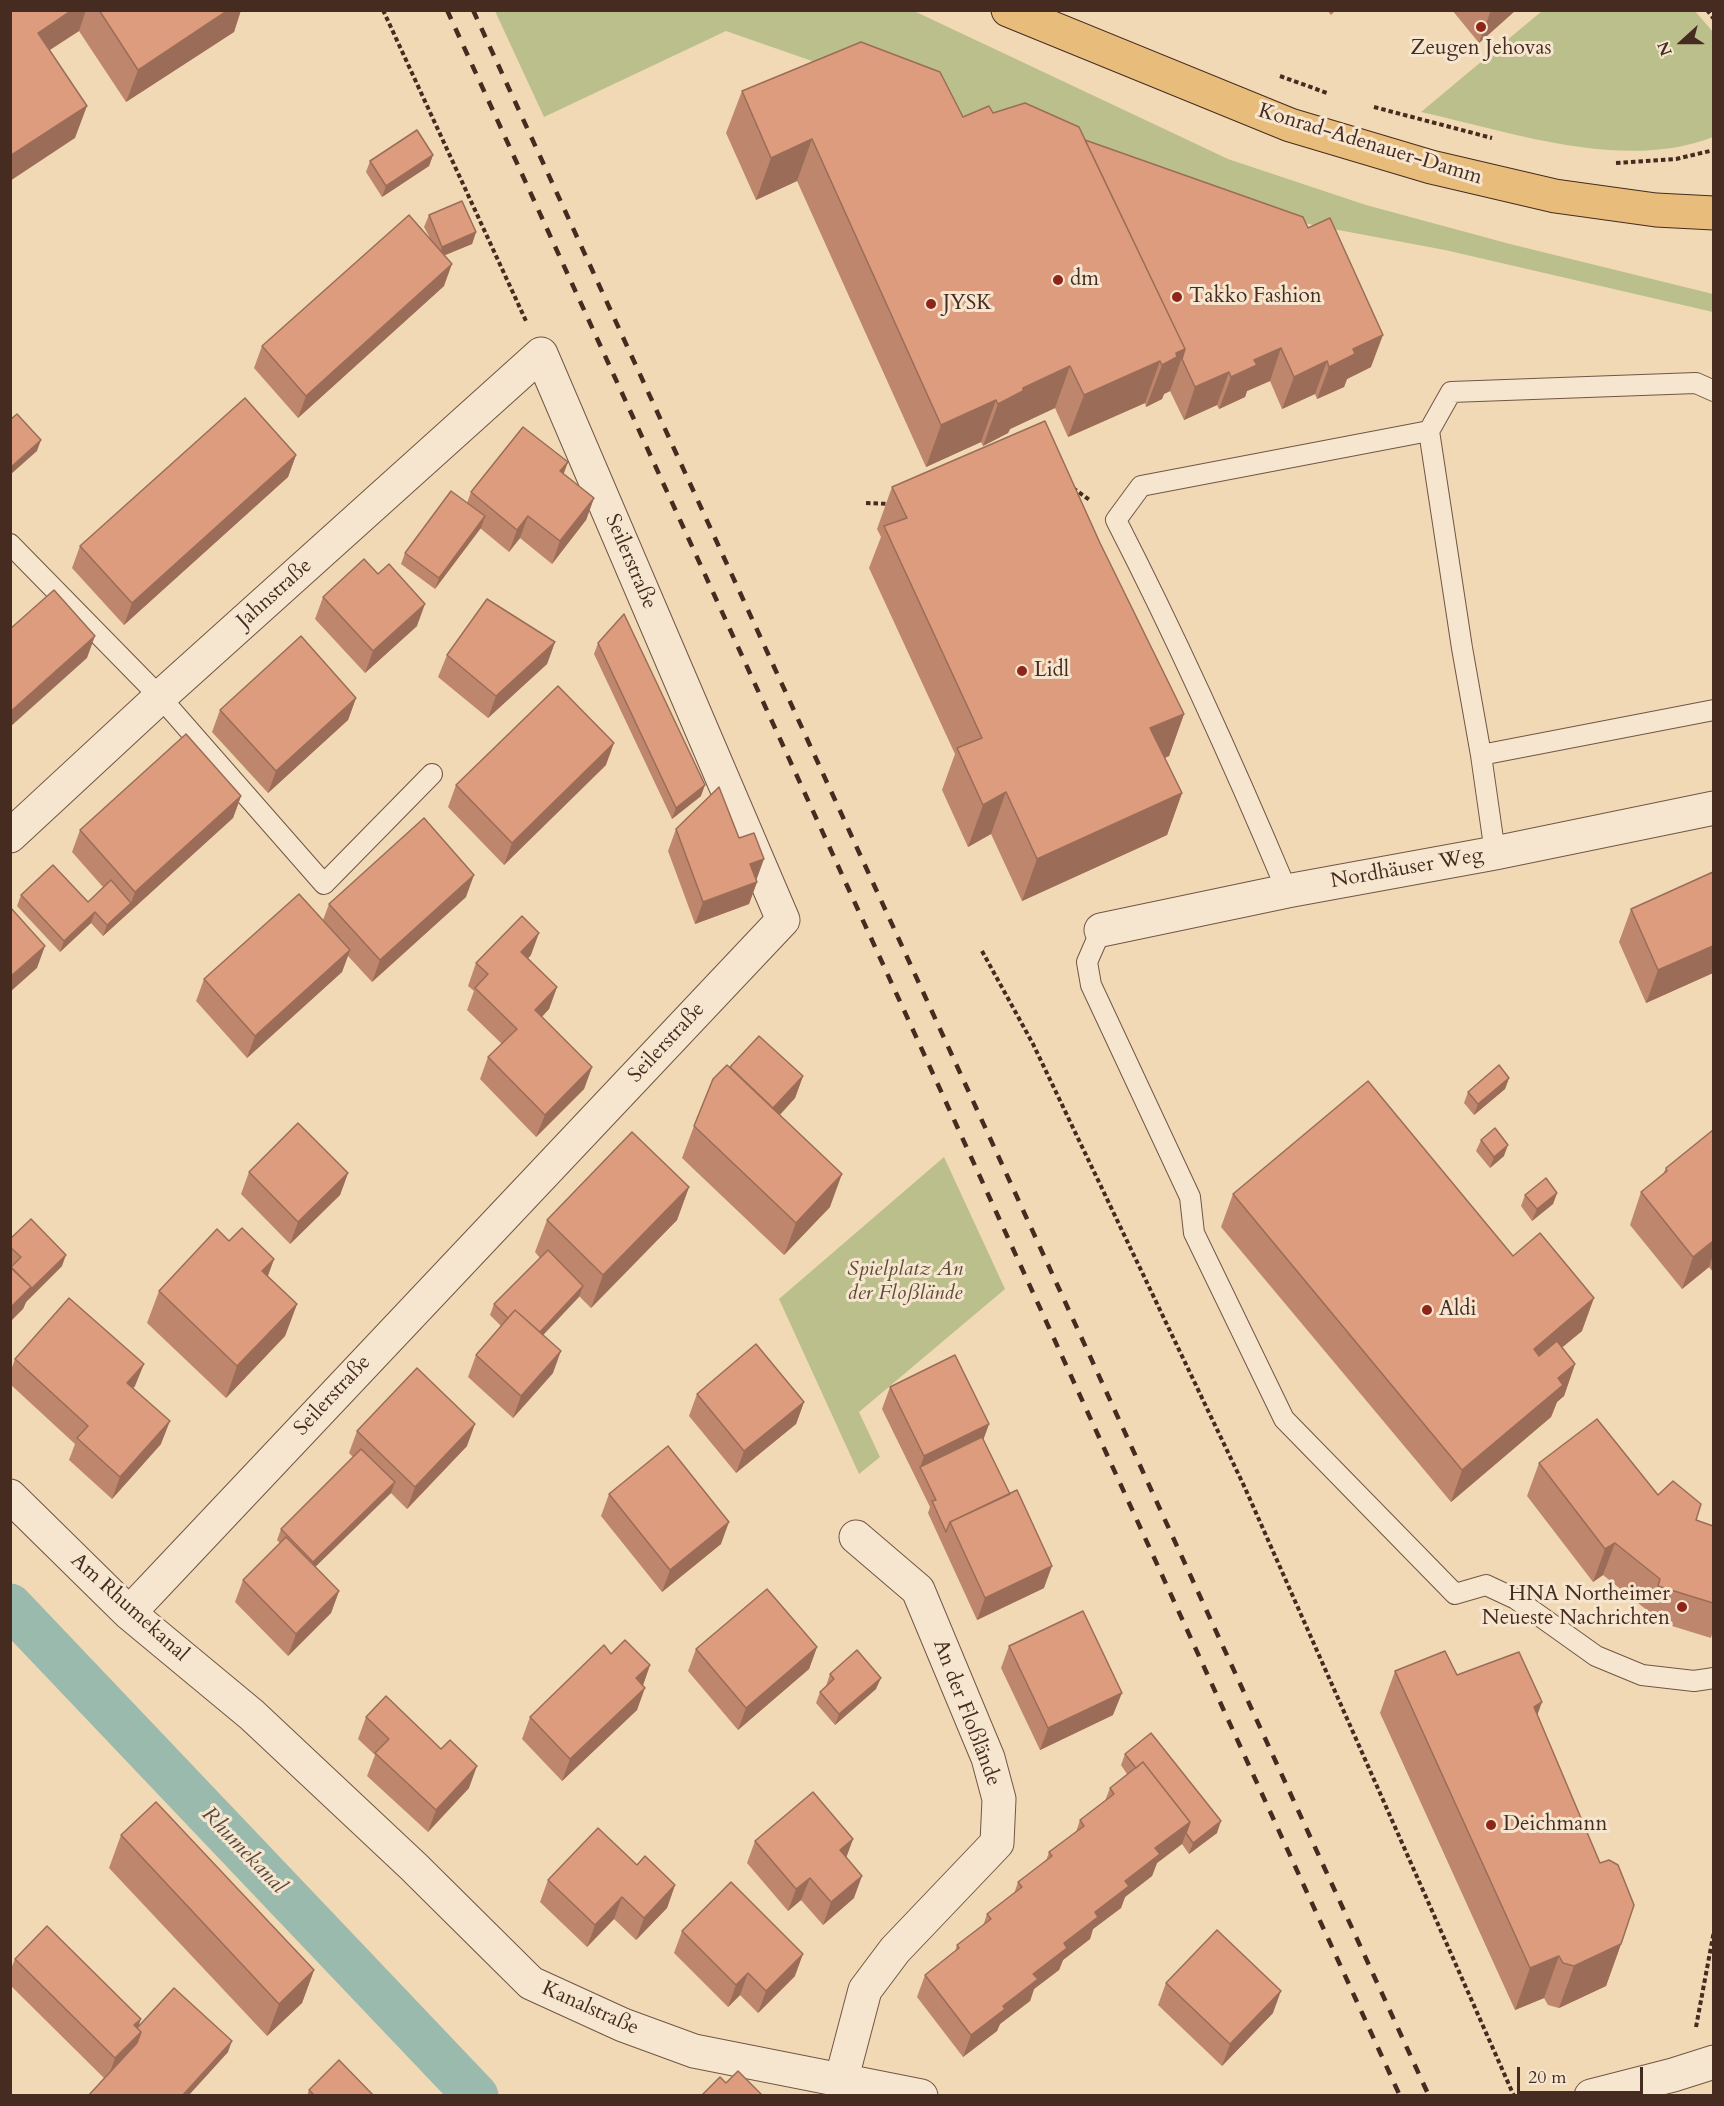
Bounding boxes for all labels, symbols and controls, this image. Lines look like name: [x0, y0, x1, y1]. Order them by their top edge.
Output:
north arrow: [1652, 12, 1712, 72]
marker: Zeugen Jehovas: [1474, 20, 1488, 34]
place label: Zeugen Jehovas: [1410, 36, 1552, 62]
text: N: [1652, 38, 1678, 59]
street label: Konrad-Adenauer-Damm: [1255, 99, 1485, 191]
place label: dm: [1070, 267, 1099, 293]
marker: dm: [1051, 273, 1065, 287]
place label: Takko Fashion: [1189, 284, 1322, 310]
marker: Takko Fashion: [1170, 290, 1184, 304]
place label: JYSK: [943, 291, 992, 317]
marker: JYSK: [924, 297, 938, 311]
street label: Seilerstraße: [599, 511, 661, 613]
street label: Jahnstraße: [232, 554, 318, 634]
place label: Lidl: [1034, 658, 1069, 684]
marker: Lidl: [1015, 664, 1029, 678]
street label: Nordhäuser Weg: [1329, 843, 1485, 895]
street label: Seilerstraße: [623, 997, 711, 1089]
park label: Spielplatz An der Floßlände: [847, 1257, 963, 1307]
place label: Aldi: [1439, 1297, 1476, 1323]
marker: Aldi: [1420, 1303, 1434, 1317]
street label: Seilerstraße: [289, 1350, 377, 1442]
street label: Am Rhumekanal: [65, 1548, 193, 1668]
place label: HNA Northeimer Neueste Nachrichten: [1482, 1582, 1670, 1632]
marker: HNA Northeimer Neueste Nachrichten: [1675, 1600, 1689, 1614]
street label: An der Floßlände: [926, 1636, 1006, 1790]
water label: Rhumekanal: [195, 1802, 291, 1900]
place label: Deichmann: [1503, 1812, 1607, 1838]
marker: Deichmann: [1484, 1818, 1498, 1832]
street label: Kanalstraße: [538, 1976, 642, 2042]
scale bar: [1520, 2055, 1646, 2093]
text: 20 m: [1528, 2065, 1567, 2090]

